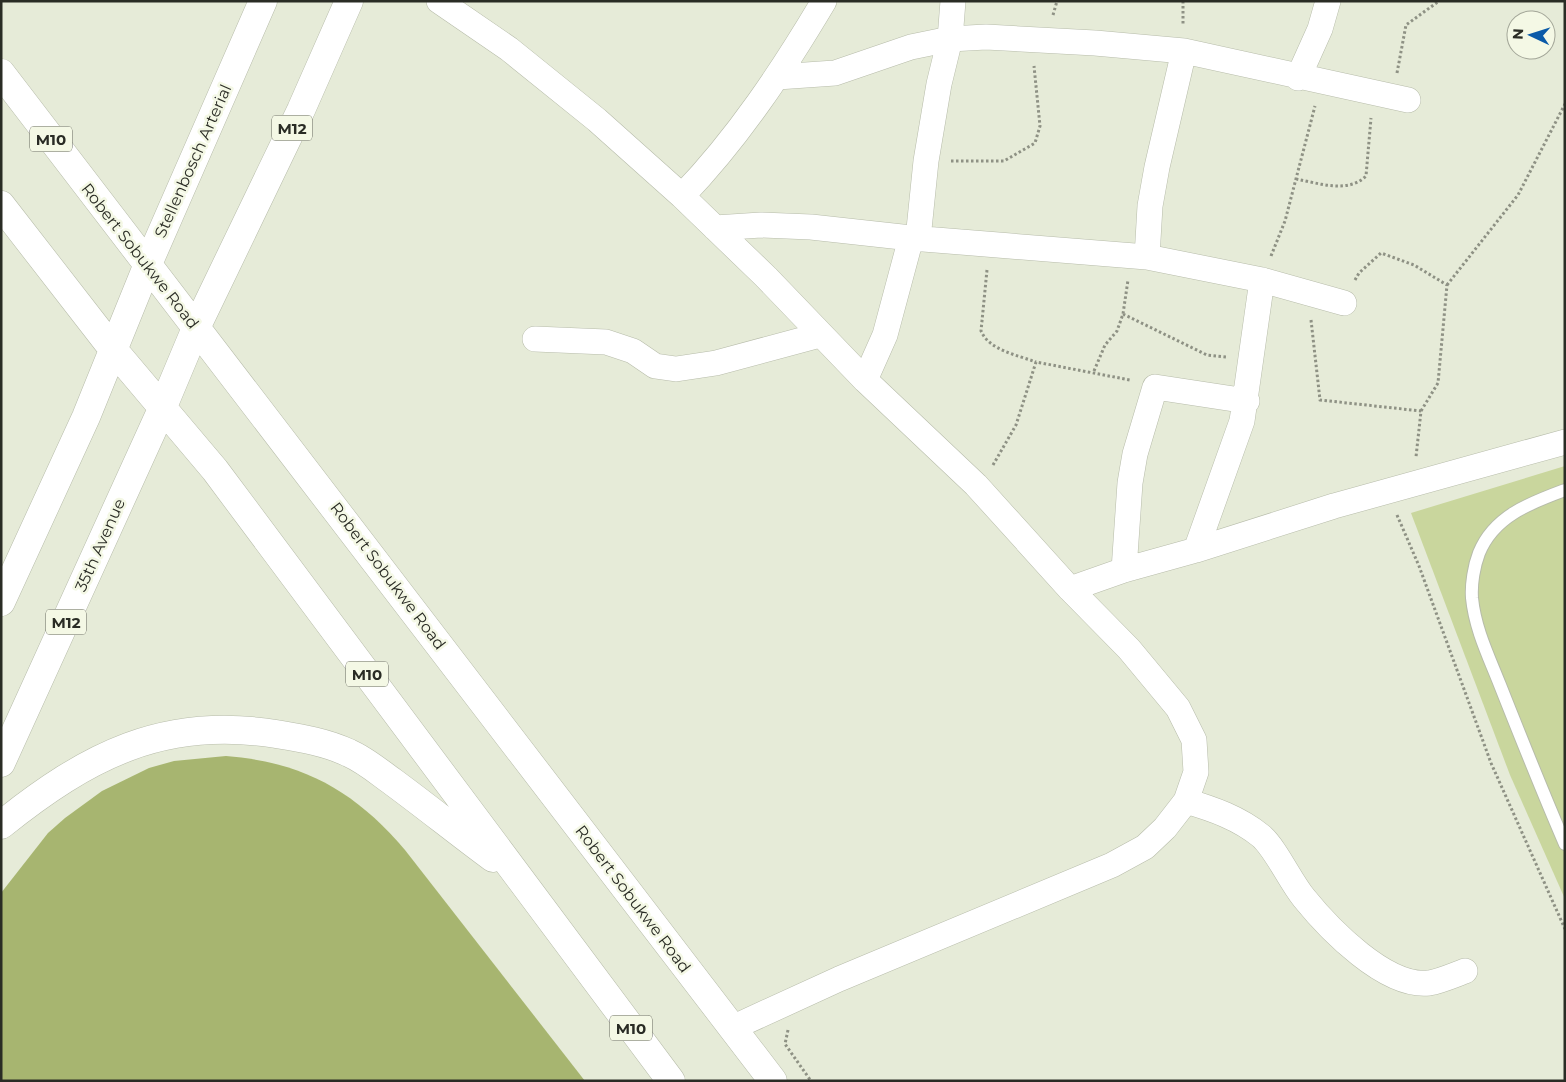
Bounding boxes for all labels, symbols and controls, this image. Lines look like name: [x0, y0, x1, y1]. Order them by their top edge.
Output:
north arrow: [1506, 10, 1556, 60]
text: N: [1509, 28, 1527, 40]
street label: Stellenbosch Arterial: [151, 81, 235, 241]
road number: M12: [272, 116, 312, 140]
road number: M10: [30, 126, 72, 152]
street label: Robert Sobukwe Road: [77, 179, 203, 333]
street label: 35th Avenue: [71, 496, 129, 594]
street label: Robert Sobukwe Road: [326, 499, 450, 653]
road number: M12: [46, 610, 86, 634]
road number: M10: [346, 662, 388, 686]
street label: Robert Sobukwe Road: [571, 822, 695, 976]
road number: M10: [610, 1016, 652, 1040]

